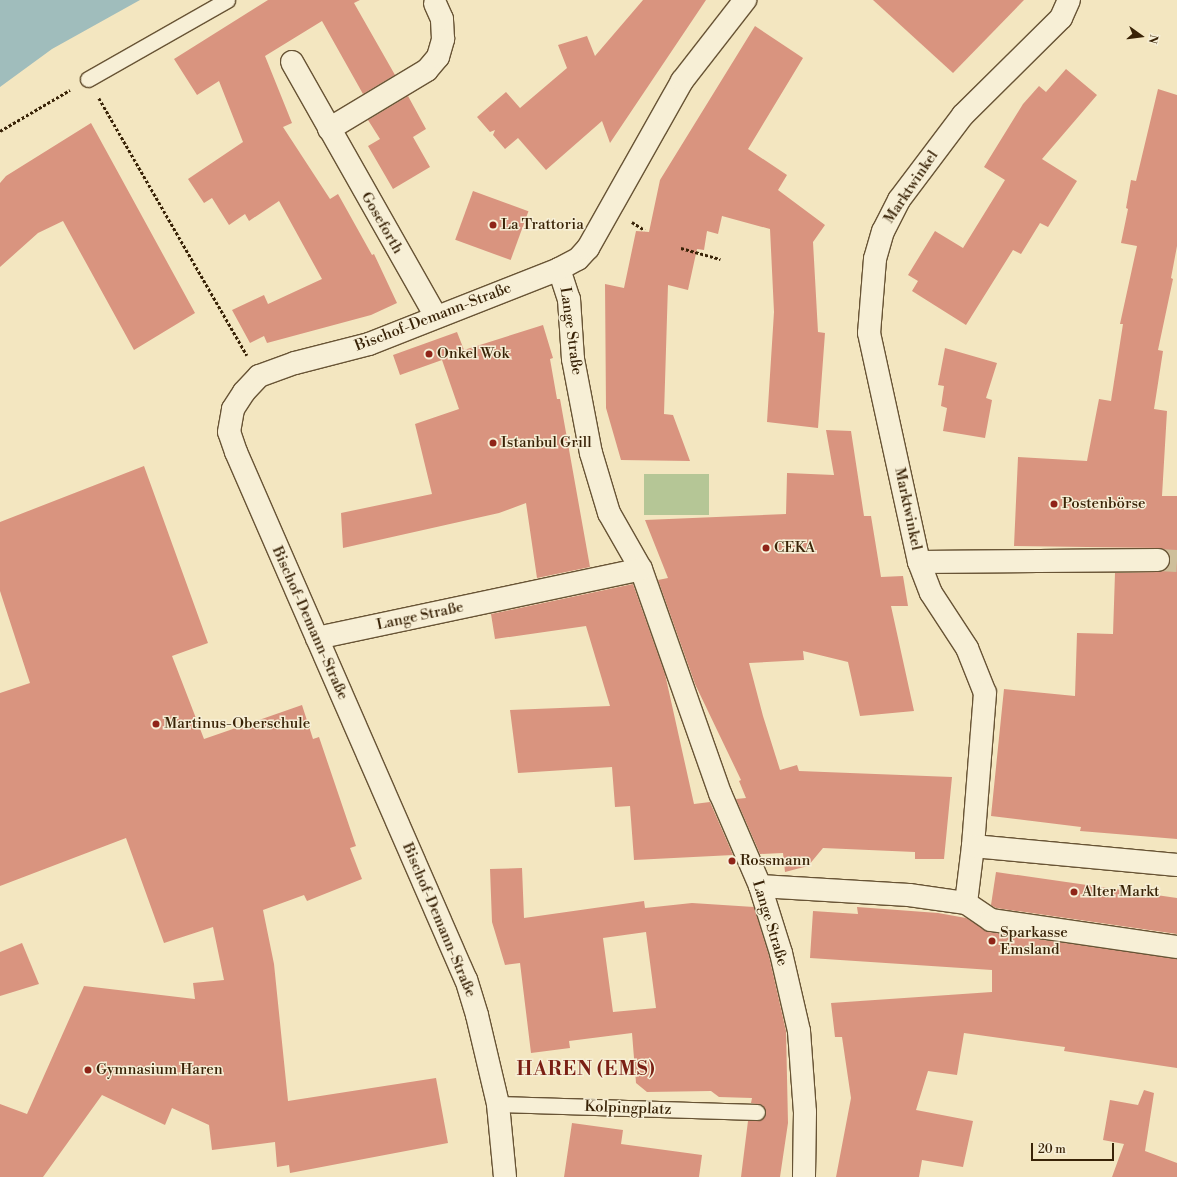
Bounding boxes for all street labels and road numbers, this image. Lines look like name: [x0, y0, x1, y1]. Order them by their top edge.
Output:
street label: Marktwinkel: [880, 147, 942, 227]
street label: Goseforth: [357, 189, 407, 257]
street label: Bischof-Demann-Straße: [352, 279, 514, 355]
street label: Lange Straße: [556, 286, 586, 376]
street label: Marktwinkel: [890, 466, 926, 552]
street label: Bischof-Demann-Straße: [268, 543, 352, 703]
street label: Lange Straße: [375, 598, 465, 634]
street label: Bischof-Demann-Straße: [398, 840, 480, 1000]
street label: Lange Straße: [748, 878, 792, 968]
street label: Kolpingplatz: [584, 1097, 672, 1119]

